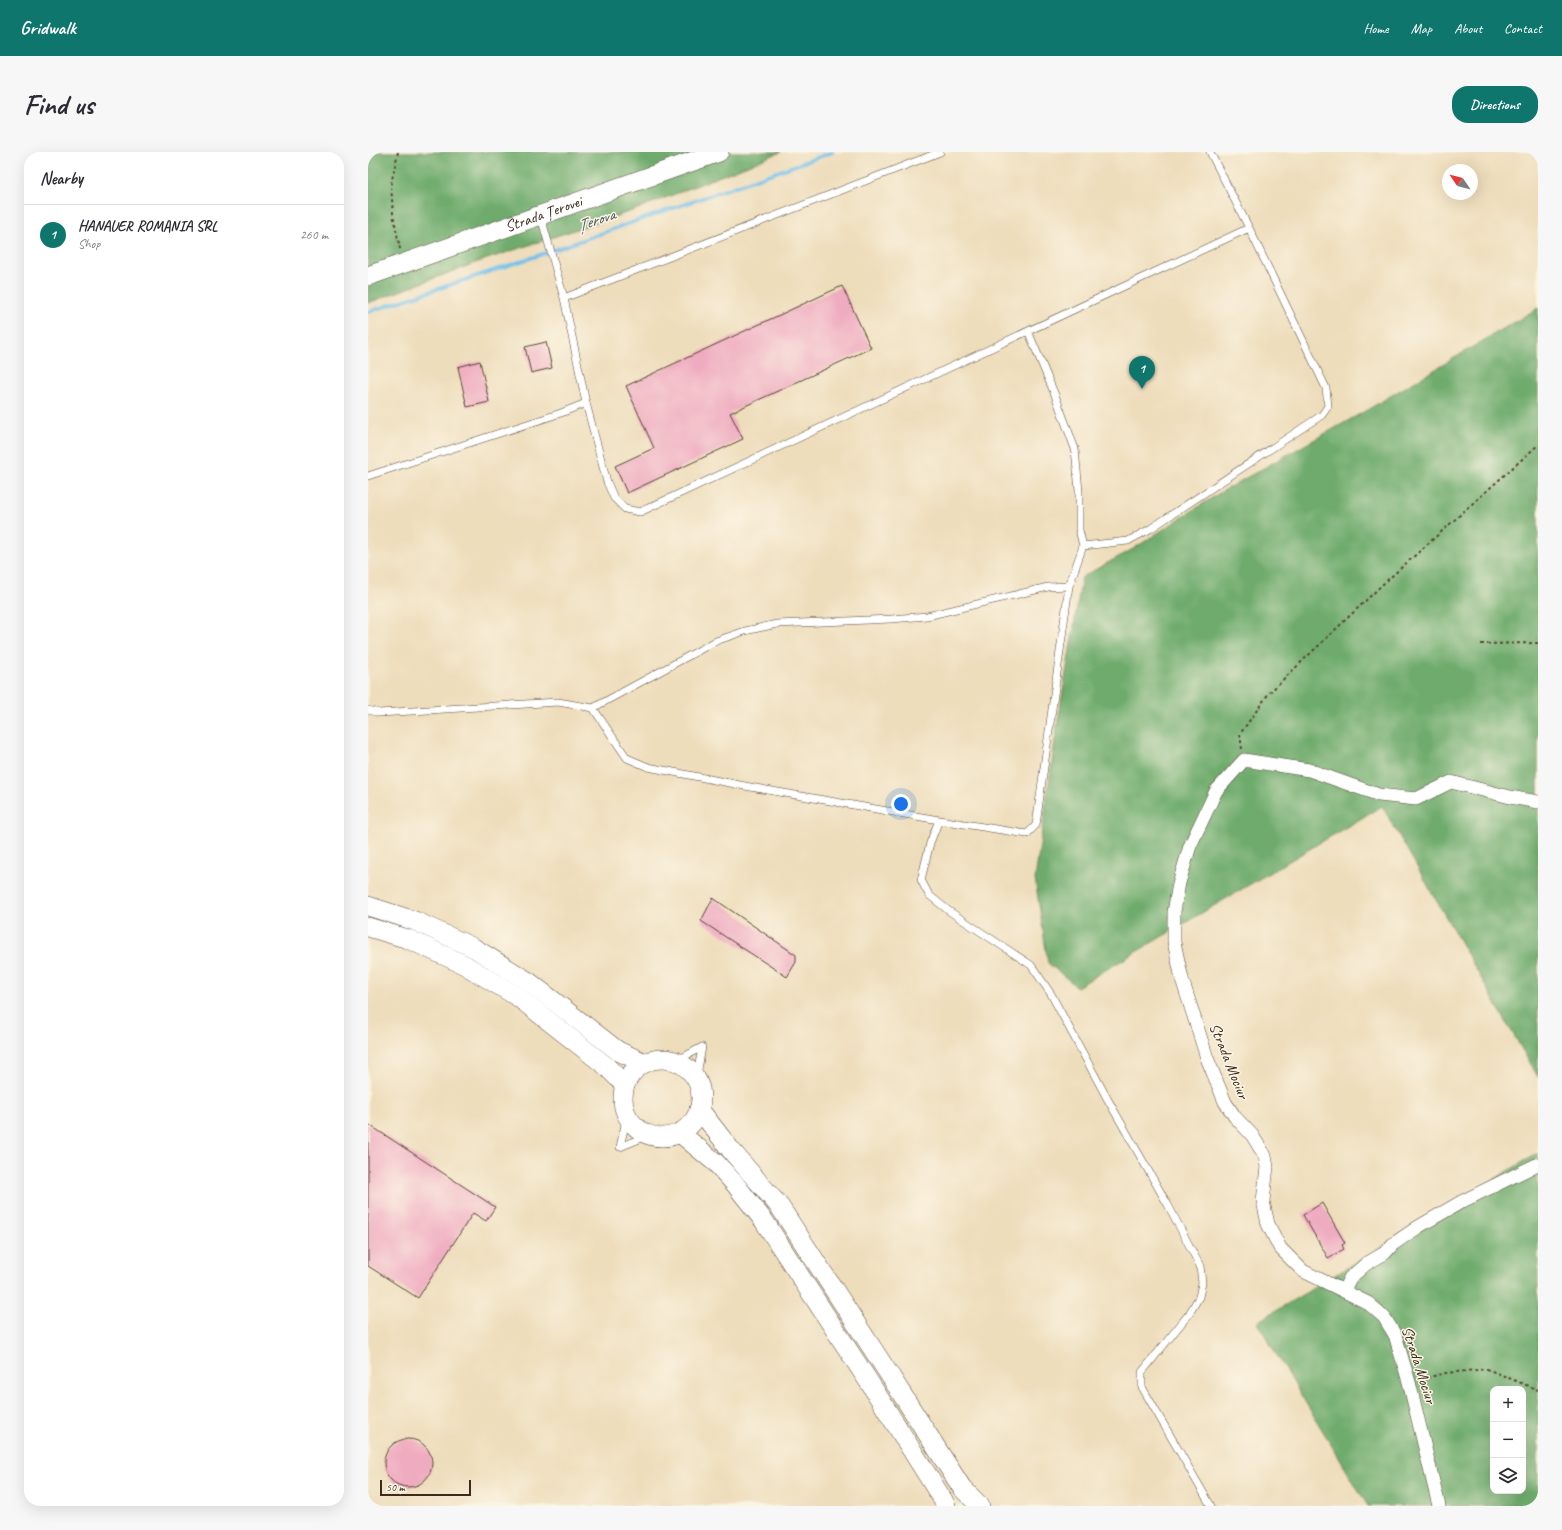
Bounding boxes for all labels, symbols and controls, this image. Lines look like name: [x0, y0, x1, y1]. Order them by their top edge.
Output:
text: Gridwalk: [20, 16, 76, 40]
text: Home: [1363, 20, 1389, 37]
text: Map: [1411, 20, 1432, 37]
text: About: [1454, 20, 1482, 37]
text: Contact: [1504, 20, 1542, 37]
button: Directions: [1452, 86, 1538, 123]
text: Find us: [24, 87, 94, 122]
north arrow: [1442, 164, 1478, 200]
text: Nearby: [40, 168, 83, 189]
street label: Strada Țerovei: [502, 191, 586, 237]
water label: Țerova: [575, 203, 619, 236]
text: HANAUER ROMANIA SRL: [78, 217, 217, 236]
text: 1: [50, 227, 56, 243]
text: 260 m: [300, 227, 328, 243]
text: Shop: [78, 236, 100, 252]
pin: 1: [1129, 356, 1155, 389]
your location: [891, 794, 911, 814]
street label: Strada Mociur: [1205, 1020, 1254, 1103]
street label: Strada Mociur: [1397, 1324, 1441, 1407]
map controls: [1490, 1386, 1526, 1494]
button: +: [1490, 1386, 1526, 1422]
button: −: [1490, 1422, 1526, 1458]
button: layers: [1490, 1458, 1526, 1494]
scale bar: [380, 1478, 471, 1497]
text: 50 m: [386, 1480, 405, 1494]

